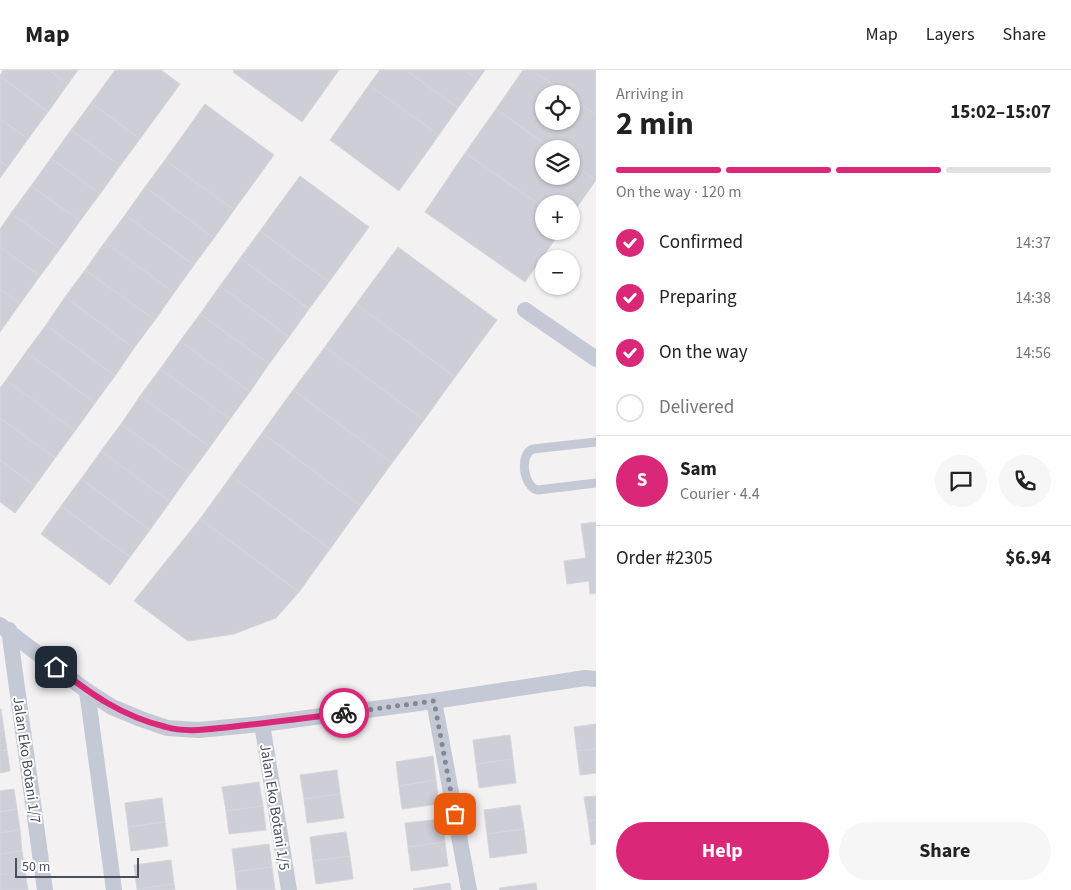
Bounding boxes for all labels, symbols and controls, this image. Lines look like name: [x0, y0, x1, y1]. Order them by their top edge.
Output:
text: Map: [25, 17, 70, 52]
text: Map: [866, 22, 898, 47]
text: Layers: [926, 22, 975, 47]
text: Share: [1003, 22, 1046, 47]
text: Arriving in: [616, 83, 684, 105]
map controls: [535, 85, 580, 295]
button: locate: [535, 85, 580, 130]
text: 15:02–15:07: [950, 99, 1051, 126]
text: 2 min: [616, 101, 694, 147]
button: layers: [535, 140, 580, 185]
text: On the way · 120 m: [616, 181, 741, 203]
button: +: [535, 195, 580, 240]
icon: check: [616, 229, 644, 257]
text: Confirmed: [659, 229, 743, 256]
text: 14:37: [1015, 232, 1051, 254]
button: −: [535, 250, 580, 295]
icon: check: [616, 284, 644, 312]
text: Preparing: [659, 284, 737, 311]
text: 14:38: [1015, 287, 1051, 309]
icon: check: [616, 339, 644, 367]
text: On the way: [659, 339, 748, 366]
text: 14:56: [1015, 342, 1051, 364]
text: Delivered: [659, 394, 734, 421]
button: chat: [935, 455, 987, 507]
button: phone: [999, 455, 1051, 507]
text: Sam: [680, 456, 717, 483]
text: S: [637, 467, 647, 494]
text: Courier · 4.4: [680, 483, 760, 505]
text: Order #2305: [616, 545, 713, 572]
text: $6.94: [1005, 545, 1051, 572]
pin: [35, 646, 77, 688]
icon: home: [42, 653, 70, 681]
courier: [319, 688, 369, 738]
street label: Jalan Eko Botani 1/7: [7, 695, 46, 825]
icon: bike: [330, 699, 358, 727]
street label: Jalan Eko Botani 1/5: [254, 742, 295, 872]
pin: [434, 793, 476, 835]
icon: bag: [441, 800, 469, 828]
button: Help: [616, 822, 829, 880]
button: Share: [839, 822, 1051, 880]
scale bar: [15, 855, 139, 878]
text: 50 m: [22, 857, 50, 877]

